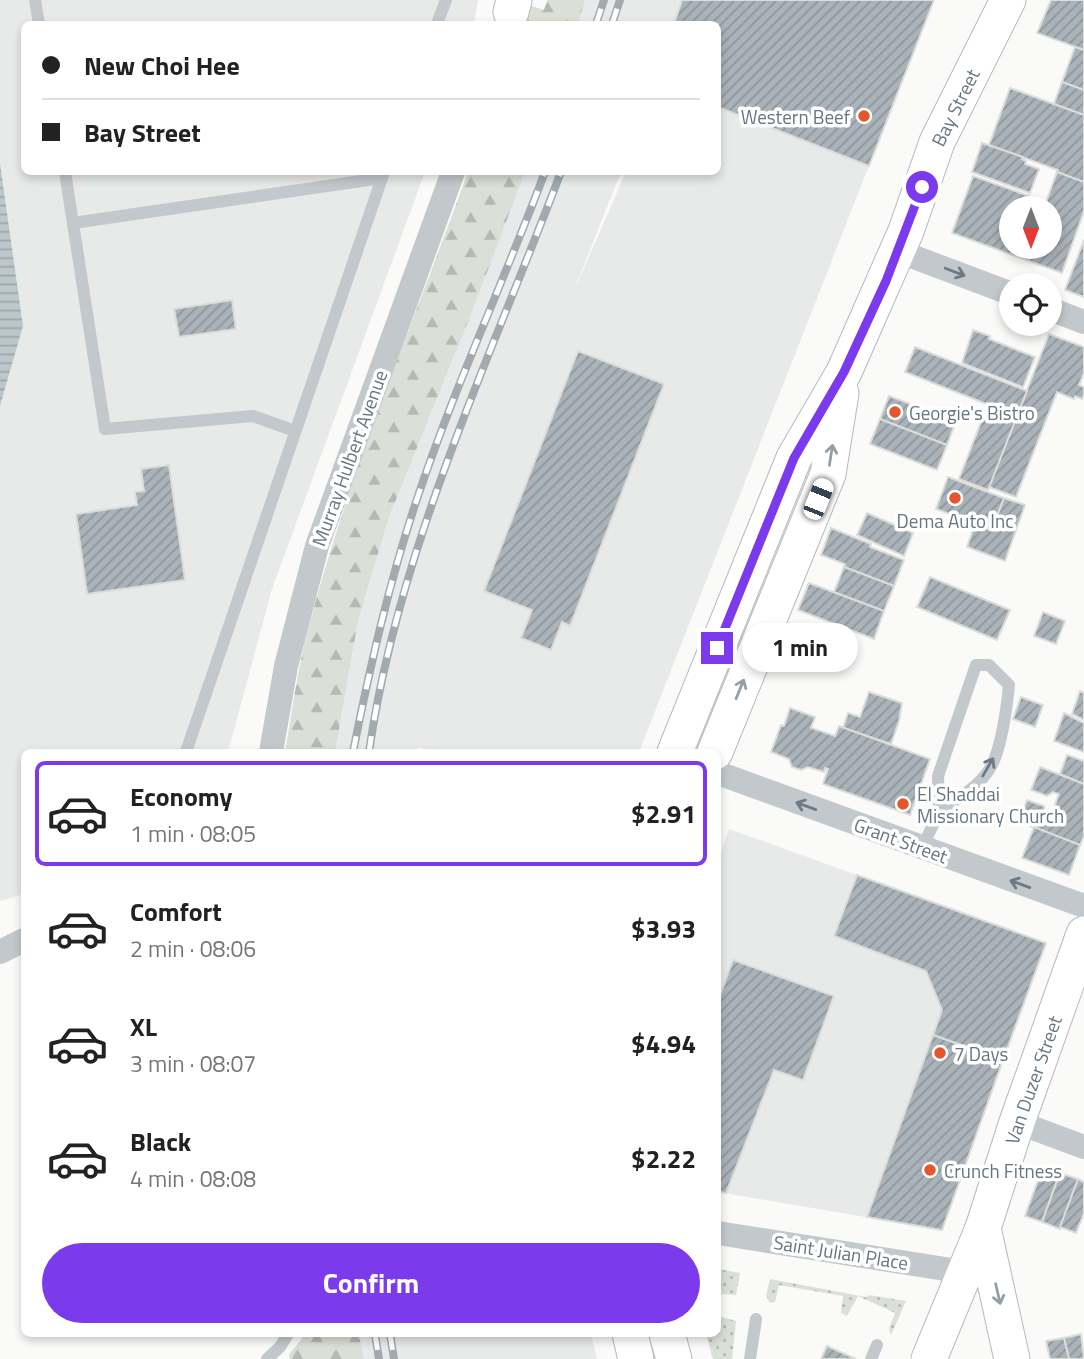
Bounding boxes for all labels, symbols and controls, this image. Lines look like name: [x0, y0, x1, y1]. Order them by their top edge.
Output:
text: New Choi Hee: [84, 46, 240, 85]
street label: Bay Street: [923, 63, 986, 151]
place label: Western Beef: [741, 102, 851, 131]
marker: Western Beef: [856, 108, 872, 124]
text: Bay Street: [84, 113, 201, 152]
route start: [906, 171, 938, 203]
north arrow: [999, 196, 1062, 259]
map controls: [999, 196, 1062, 336]
one-way arrow: [943, 267, 965, 279]
button: locate: [999, 273, 1062, 336]
street label: Murray Hulbert Avenue: [304, 366, 394, 550]
place label: Georgie's Bistro: [909, 398, 1035, 427]
marker: Georgie's Bistro: [887, 404, 903, 420]
one-way arrow: [825, 444, 838, 467]
car: [801, 476, 836, 522]
marker: Dema Auto Inc: [947, 490, 963, 506]
place label: Dema Auto Inc: [897, 506, 1013, 535]
callout: 1 min: [742, 624, 857, 672]
text: 1 min: [772, 630, 828, 665]
route end: [701, 632, 733, 664]
one-way arrow: [735, 679, 748, 700]
one-way arrow: [981, 757, 995, 777]
text: Economy: [130, 777, 232, 816]
place label: El Shaddai Missionary Church: [917, 779, 1064, 830]
icon: car: [46, 782, 109, 845]
text: $2.91: [631, 794, 696, 833]
marker: El Shaddai Missionary Church: [895, 796, 911, 812]
one-way arrow: [795, 798, 817, 811]
street label: Grant Street: [850, 810, 952, 870]
text: 1 min · 08:05: [130, 816, 256, 851]
one-way arrow: [1009, 876, 1031, 889]
text: Comfort: [130, 892, 222, 931]
icon: car: [46, 897, 109, 960]
text: $3.93: [631, 909, 696, 948]
text: 2 min · 08:06: [130, 931, 256, 966]
text: XL: [130, 1007, 157, 1046]
street label: Van Duzer Street: [996, 1011, 1069, 1148]
icon: car: [46, 1012, 109, 1075]
text: $4.94: [631, 1024, 696, 1063]
place label: 7 Days: [954, 1039, 1009, 1068]
marker: 7 Days: [932, 1045, 948, 1061]
text: 3 min · 08:07: [130, 1046, 256, 1081]
text: Black: [130, 1122, 191, 1161]
icon: car: [46, 1127, 109, 1190]
text: $2.22: [631, 1139, 696, 1178]
place label: Crunch Fitness: [944, 1156, 1062, 1185]
text: 4 min · 08:08: [130, 1161, 256, 1196]
marker: Crunch Fitness: [922, 1162, 938, 1178]
street label: Saint Julian Place: [772, 1227, 910, 1277]
button: Confirm: [42, 1243, 700, 1323]
one-way arrow: [991, 1282, 1005, 1305]

